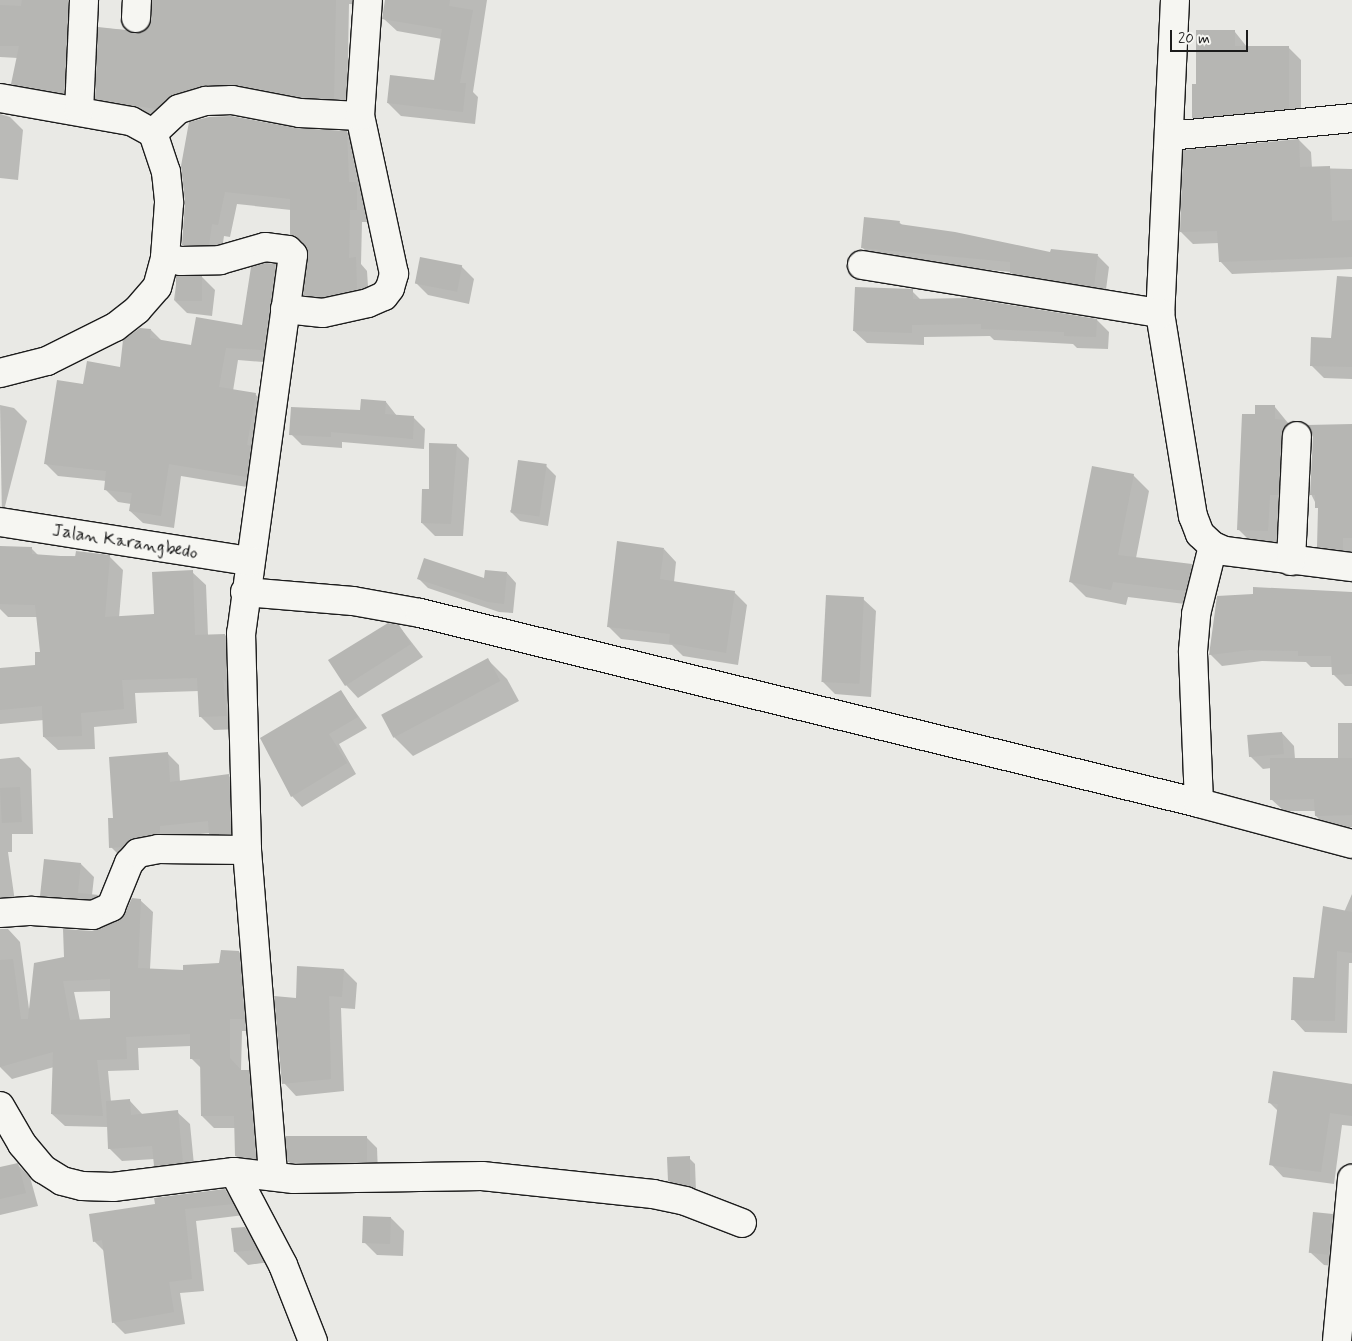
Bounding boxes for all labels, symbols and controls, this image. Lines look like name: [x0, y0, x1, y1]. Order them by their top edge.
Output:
scale bar: [1172, 20, 1250, 52]
text: 20 m: [1178, 29, 1210, 49]
street label: Jalan Karangbedo: [52, 520, 198, 564]

